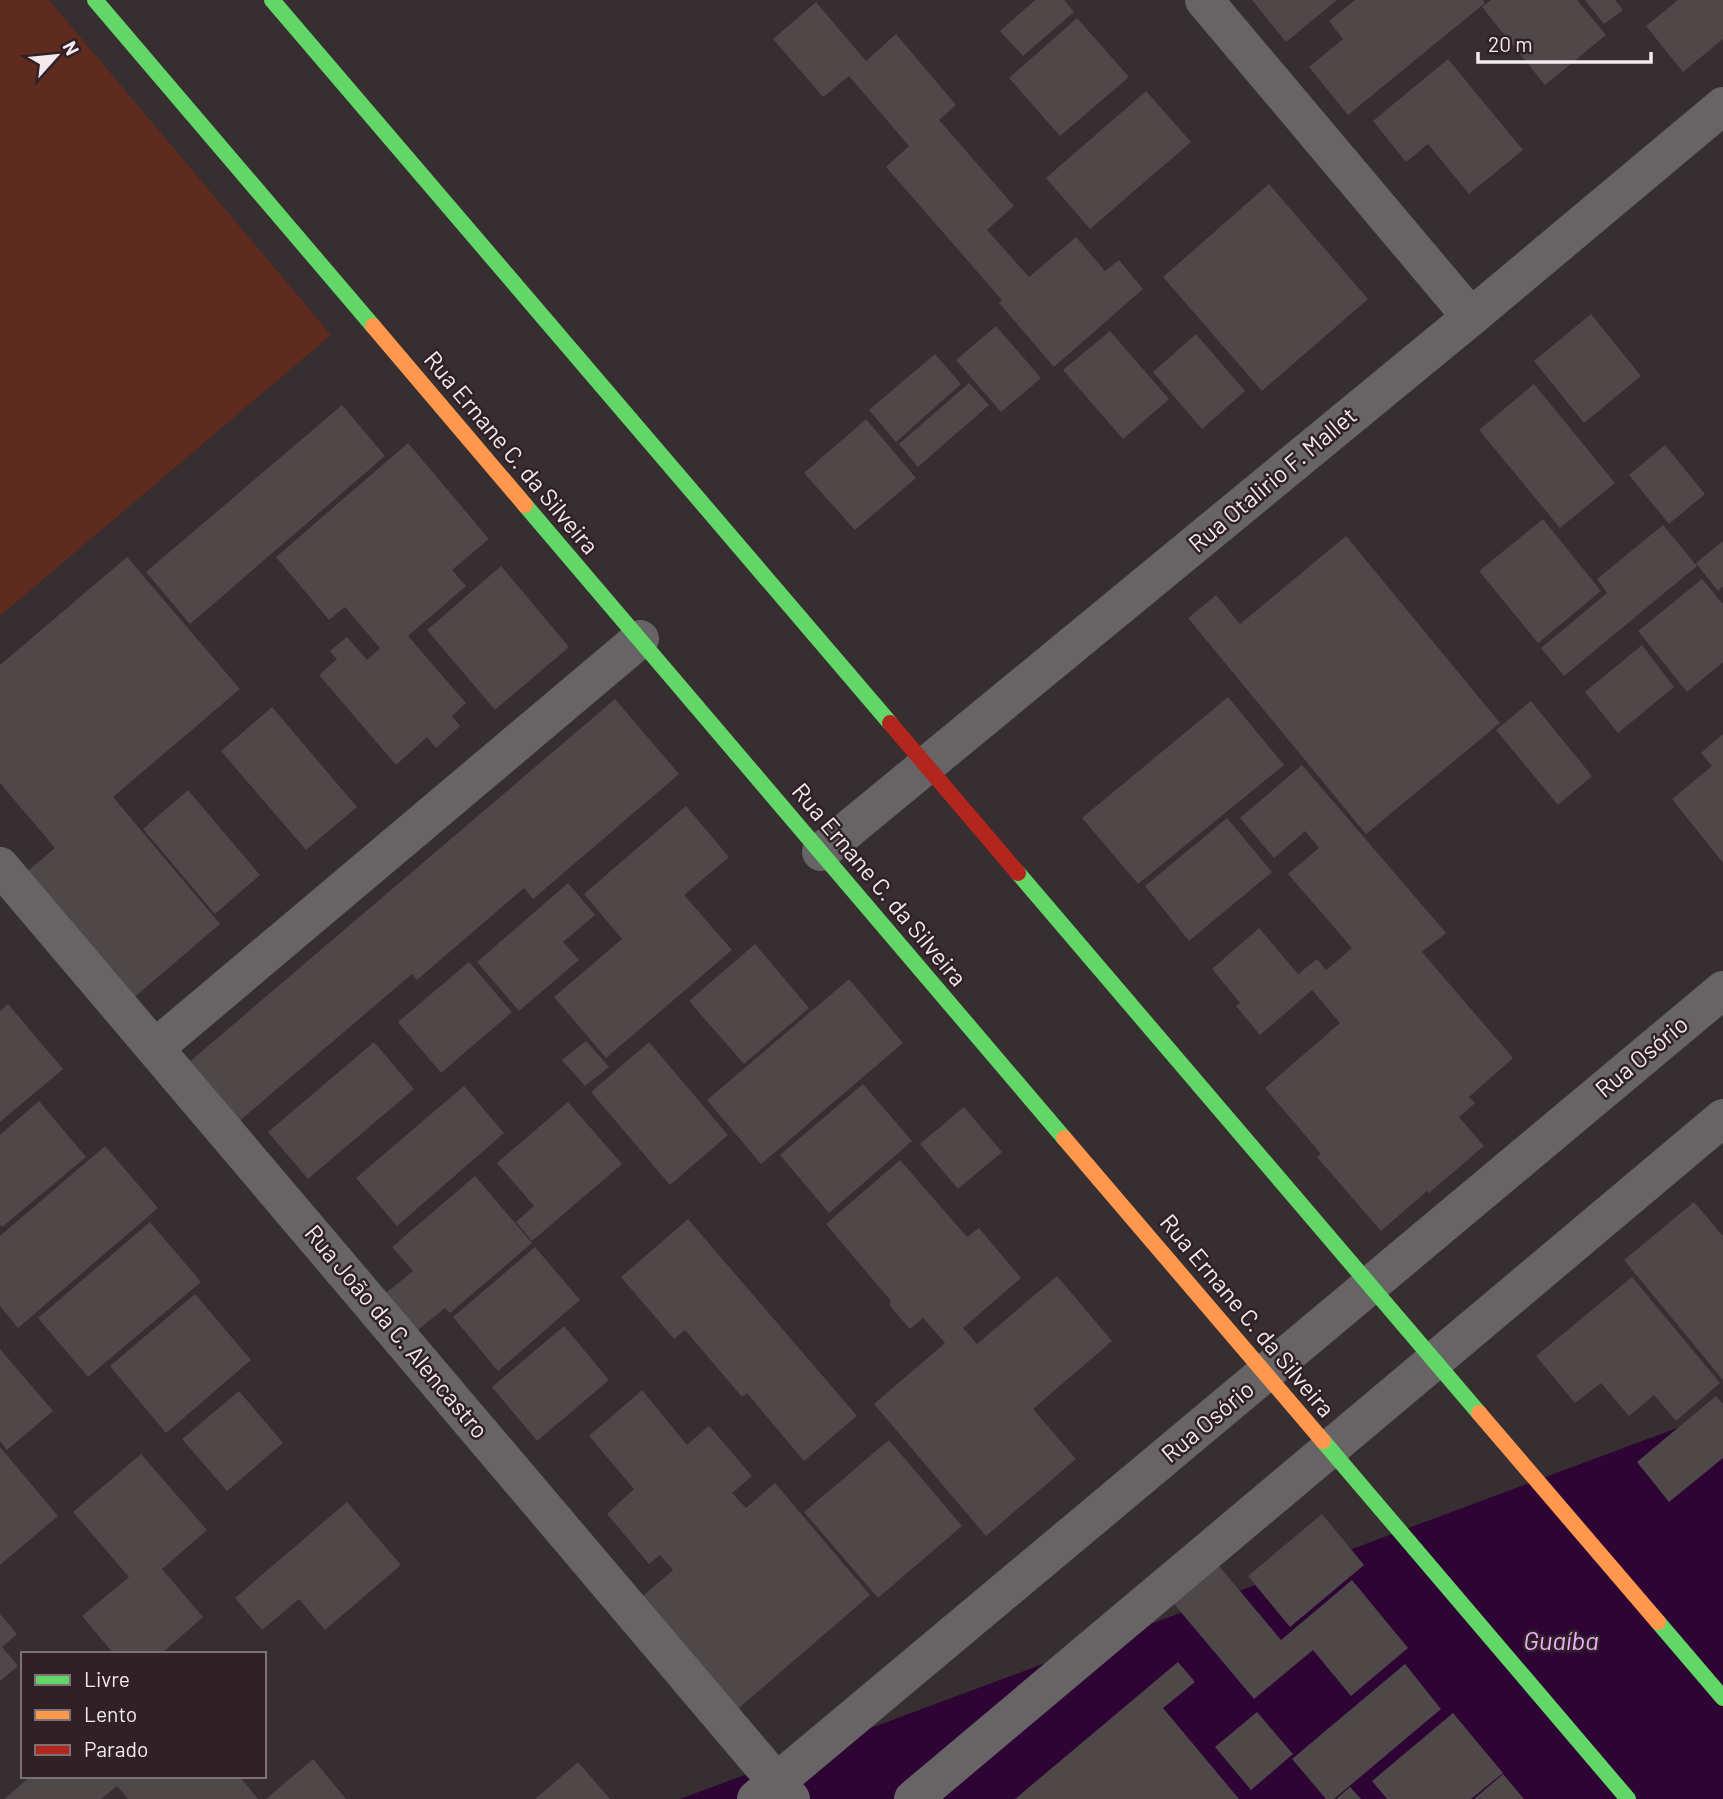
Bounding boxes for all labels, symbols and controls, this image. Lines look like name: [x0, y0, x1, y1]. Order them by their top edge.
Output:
north arrow: [21, 21, 91, 91]
scale bar: [1478, 21, 1651, 65]
text: 20 m: [1488, 31, 1533, 56]
text: N: [58, 37, 85, 59]
street label: Rua Ernane C. da Silveira: [419, 345, 606, 559]
street label: Rua Otalirio F. Mallet: [1182, 400, 1362, 558]
street label: Rua Ernane C. da Silveira: [787, 777, 974, 991]
street label: Rua Osório: [1589, 1009, 1693, 1103]
street label: Rua Ernane C. da Silveira: [1155, 1208, 1342, 1422]
street label: Rua João da C. Alencastro: [299, 1218, 495, 1444]
street label: Rua Osório: [1155, 1374, 1259, 1468]
water label: Guaíba: [1523, 1624, 1599, 1655]
legend: [21, 1652, 266, 1778]
text: Livre: [84, 1666, 130, 1691]
text: Lento: [84, 1701, 137, 1726]
text: Parado: [84, 1736, 148, 1761]

